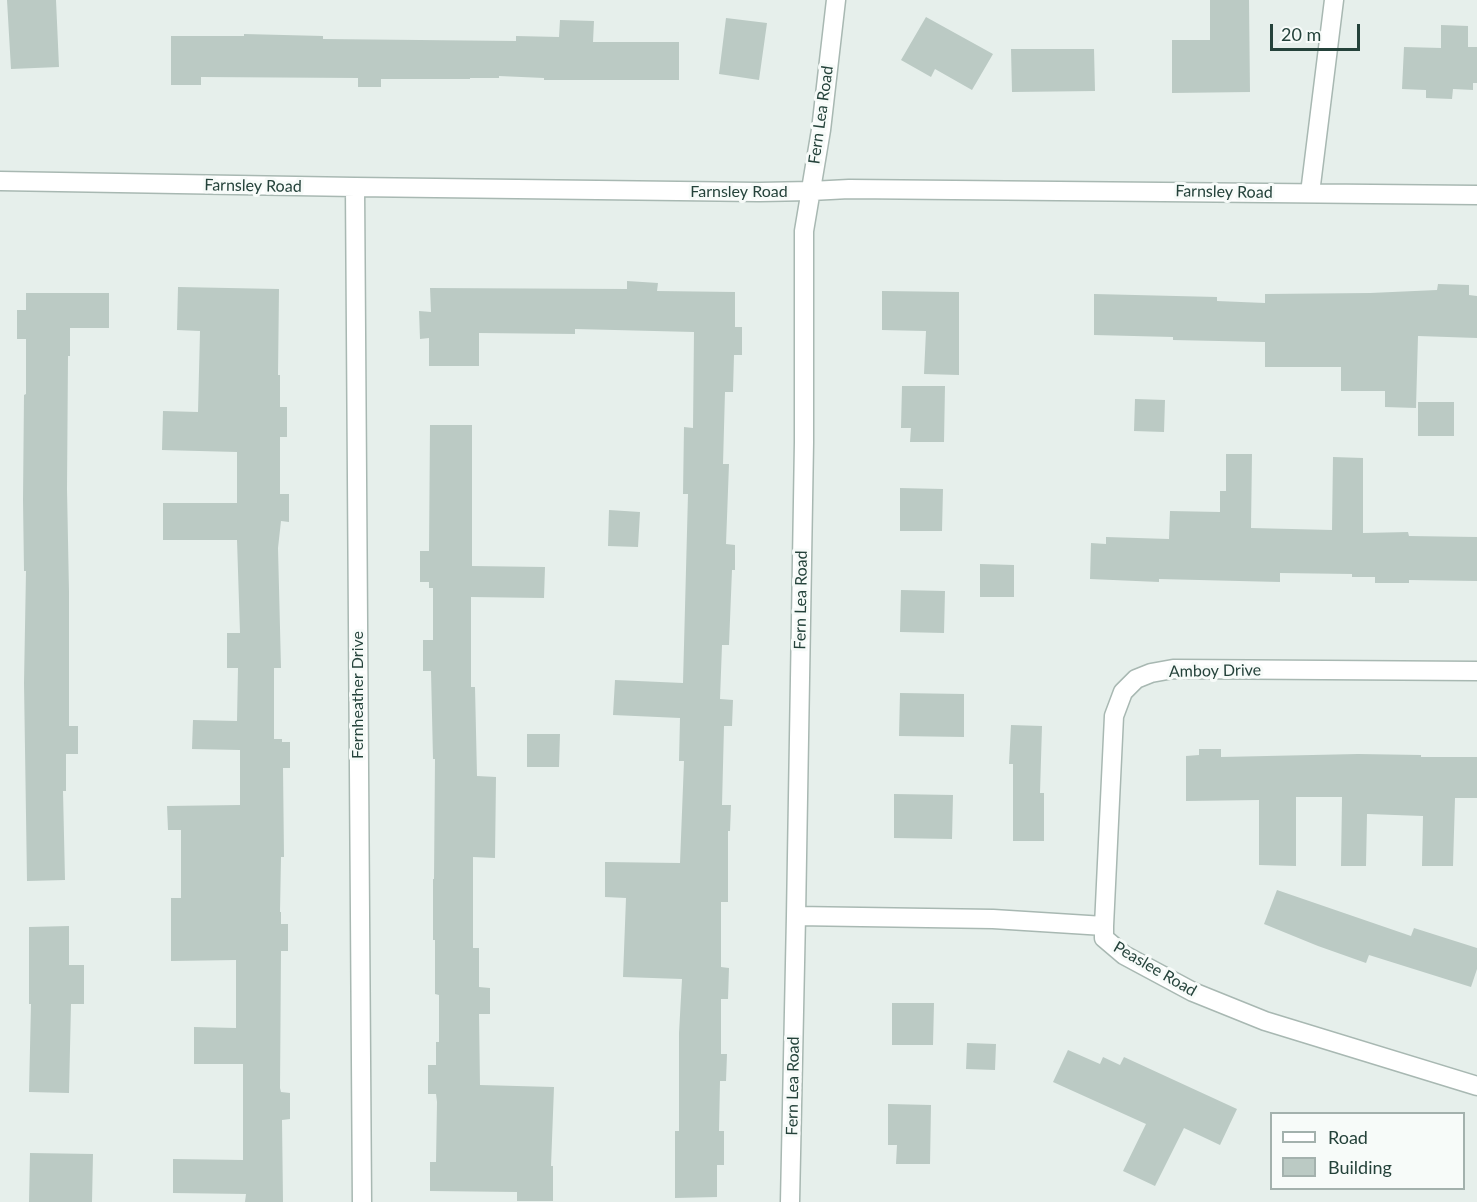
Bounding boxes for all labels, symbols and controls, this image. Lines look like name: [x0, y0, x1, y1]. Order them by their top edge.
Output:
scale bar: [1273, 12, 1363, 50]
text: 20 m: [1281, 23, 1321, 45]
street label: Fern Lea Road: [805, 65, 837, 165]
street label: Farnsley Road: [204, 176, 302, 196]
street label: Farnsley Road: [690, 182, 788, 202]
street label: Farnsley Road: [1175, 182, 1273, 202]
street label: Fern Lea Road: [791, 550, 811, 650]
street label: Fernheather Drive: [348, 631, 368, 759]
street label: Amboy Drive: [1169, 661, 1261, 681]
street label: Peaslee Road: [1110, 937, 1200, 1001]
street label: Fern Lea Road: [783, 1036, 803, 1136]
legend: [1270, 1112, 1465, 1190]
text: Road: [1328, 1126, 1368, 1148]
text: Building: [1328, 1156, 1392, 1178]

